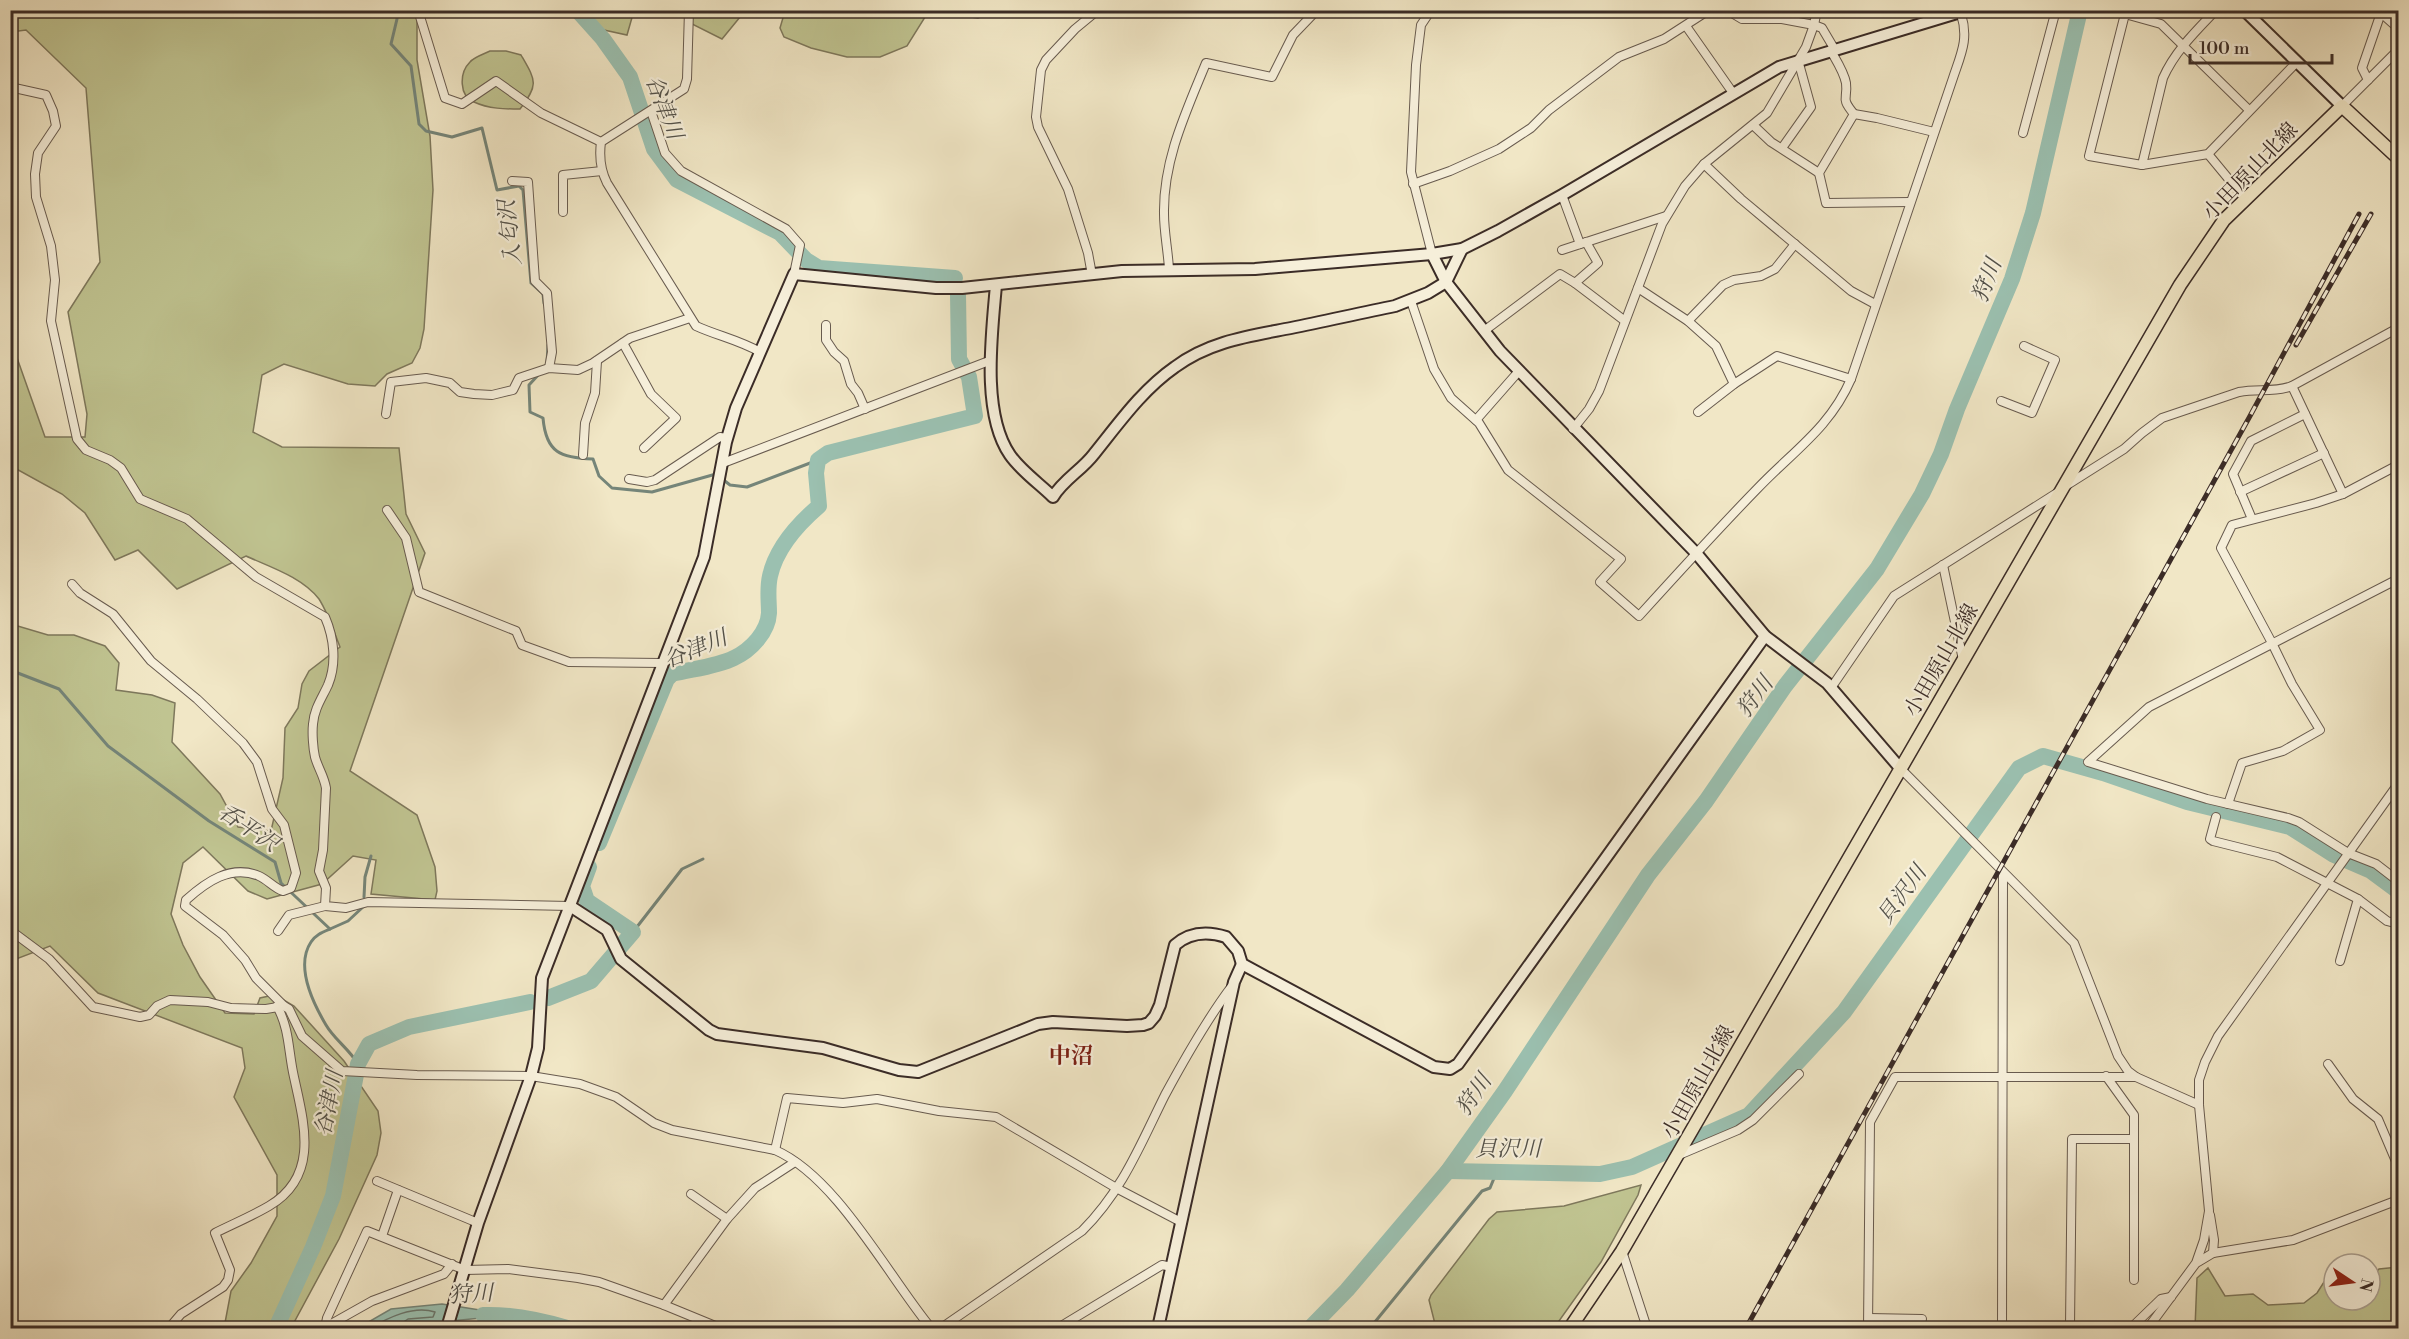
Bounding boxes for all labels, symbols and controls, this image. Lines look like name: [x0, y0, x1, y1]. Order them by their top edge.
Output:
scale bar: [2190, 27, 2332, 65]
text: 100 m: [2199, 37, 2250, 60]
water label: 谷津川: [639, 72, 689, 145]
street label: 小田原山北線: [2198, 117, 2304, 226]
water label: 入匂沢: [493, 196, 527, 267]
water label: 狩川: [1967, 253, 2009, 306]
street label: 小田原山北線: [1899, 599, 1985, 722]
water label: 谷津川: [660, 624, 733, 674]
water label: 狩川: [1731, 670, 1780, 723]
water label: 呑平沢: [213, 799, 286, 860]
water label: 貝沢川: [1872, 859, 1934, 930]
street label: 小田原山北線: [1657, 1021, 1741, 1144]
district label: 中沼: [1049, 1043, 1093, 1070]
water label: 谷津川: [310, 1066, 349, 1138]
water label: 狩川: [1451, 1067, 1499, 1121]
water label: 貝沢川: [1475, 1136, 1543, 1163]
north arrow: [2322, 1252, 2382, 1312]
text: N: [2354, 1277, 2377, 1294]
water label: 狩川: [448, 1280, 496, 1309]

